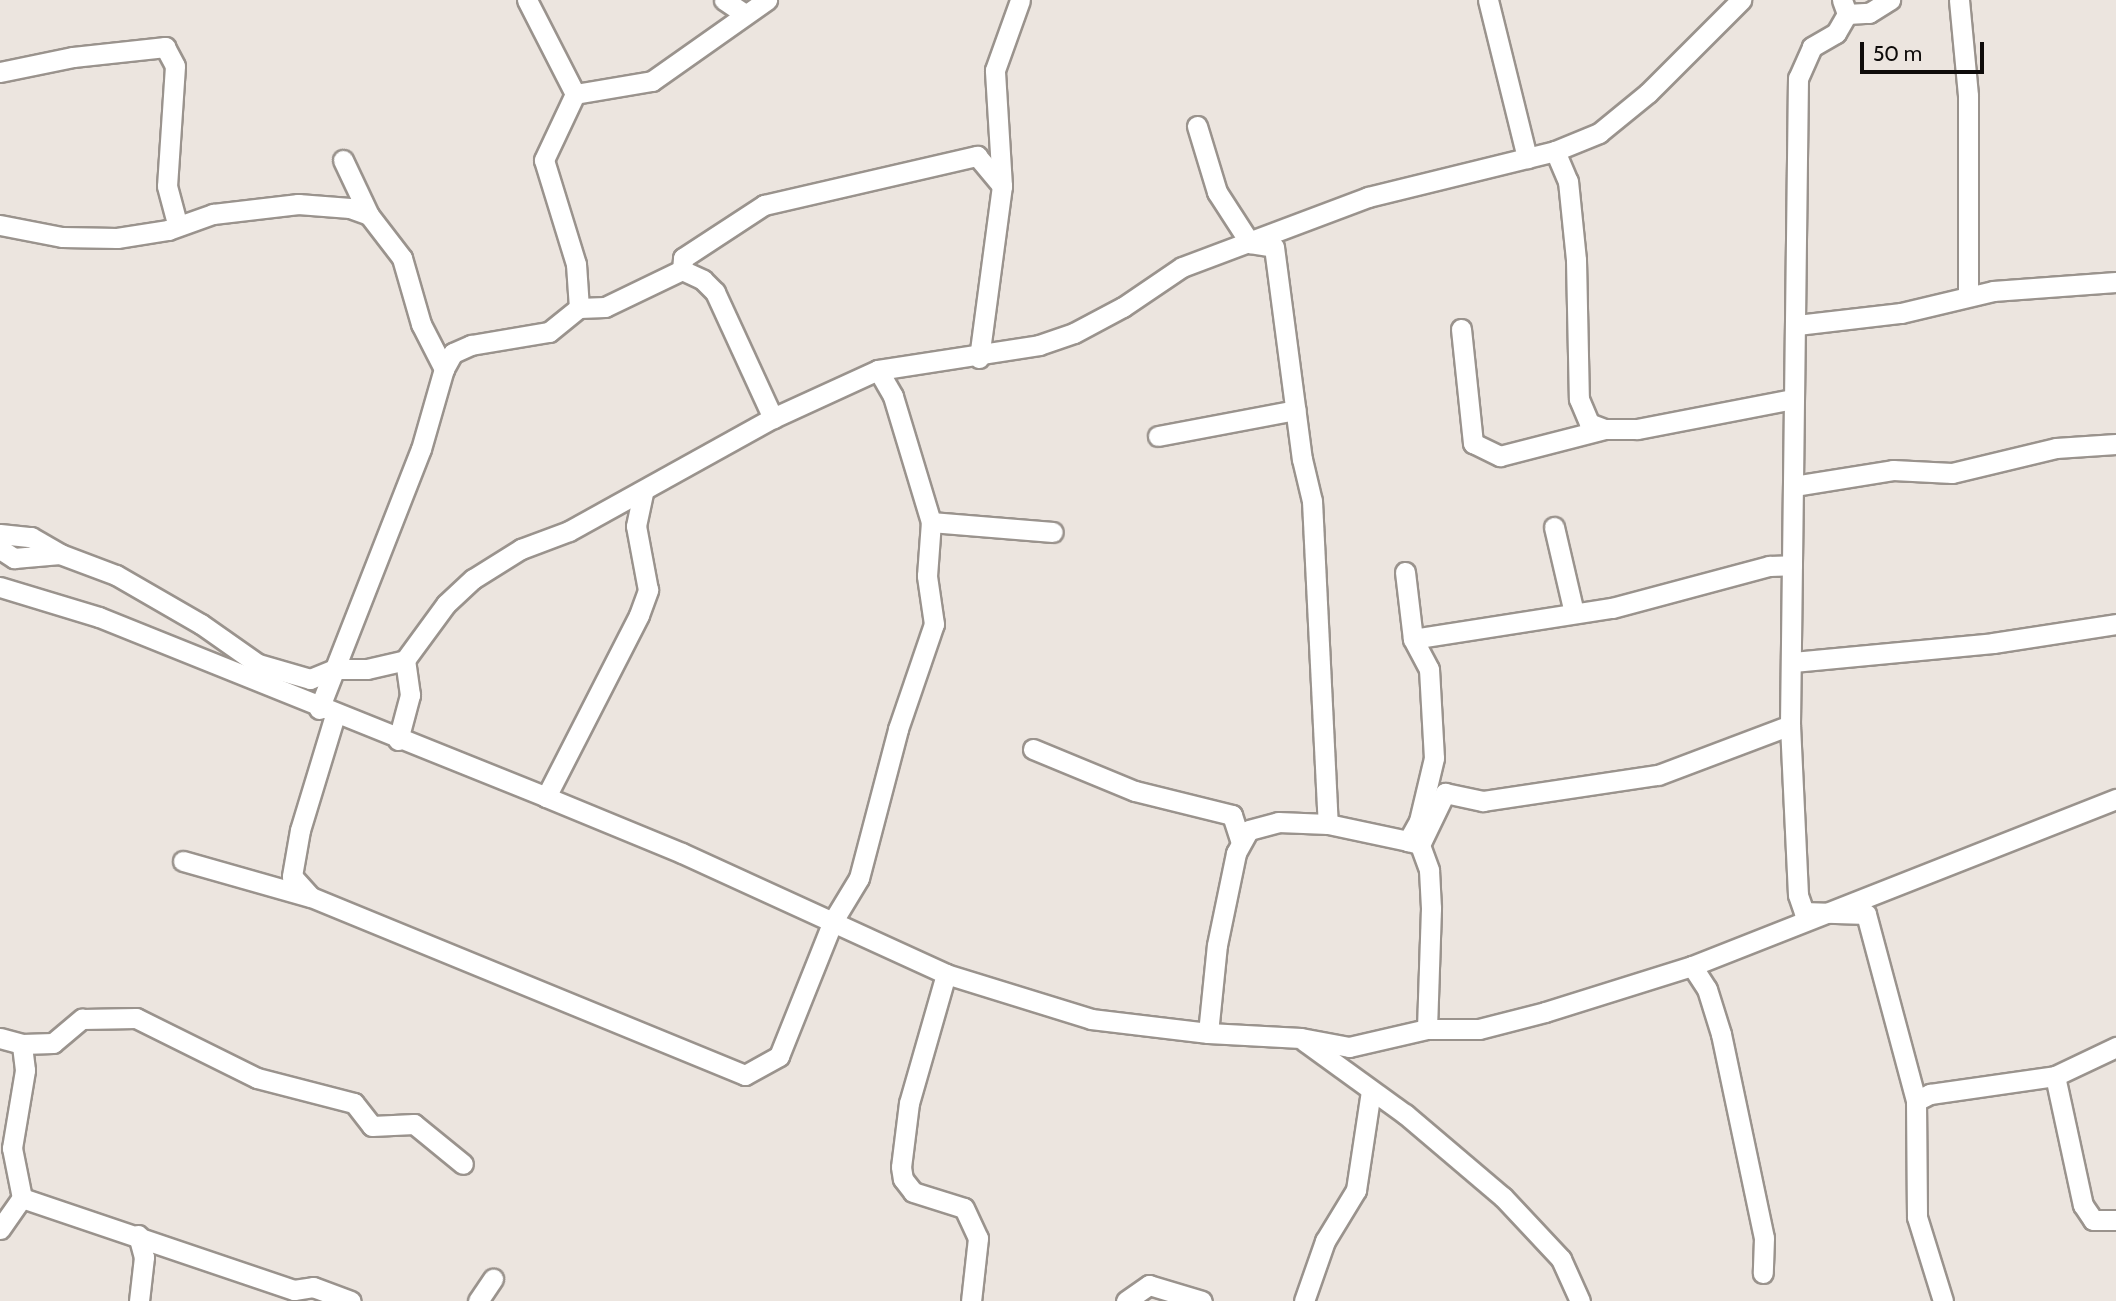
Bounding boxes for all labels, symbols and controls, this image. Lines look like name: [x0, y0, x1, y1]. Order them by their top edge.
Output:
scale bar: [1864, 28, 1988, 72]
text: 50 m: [1873, 41, 1922, 66]

